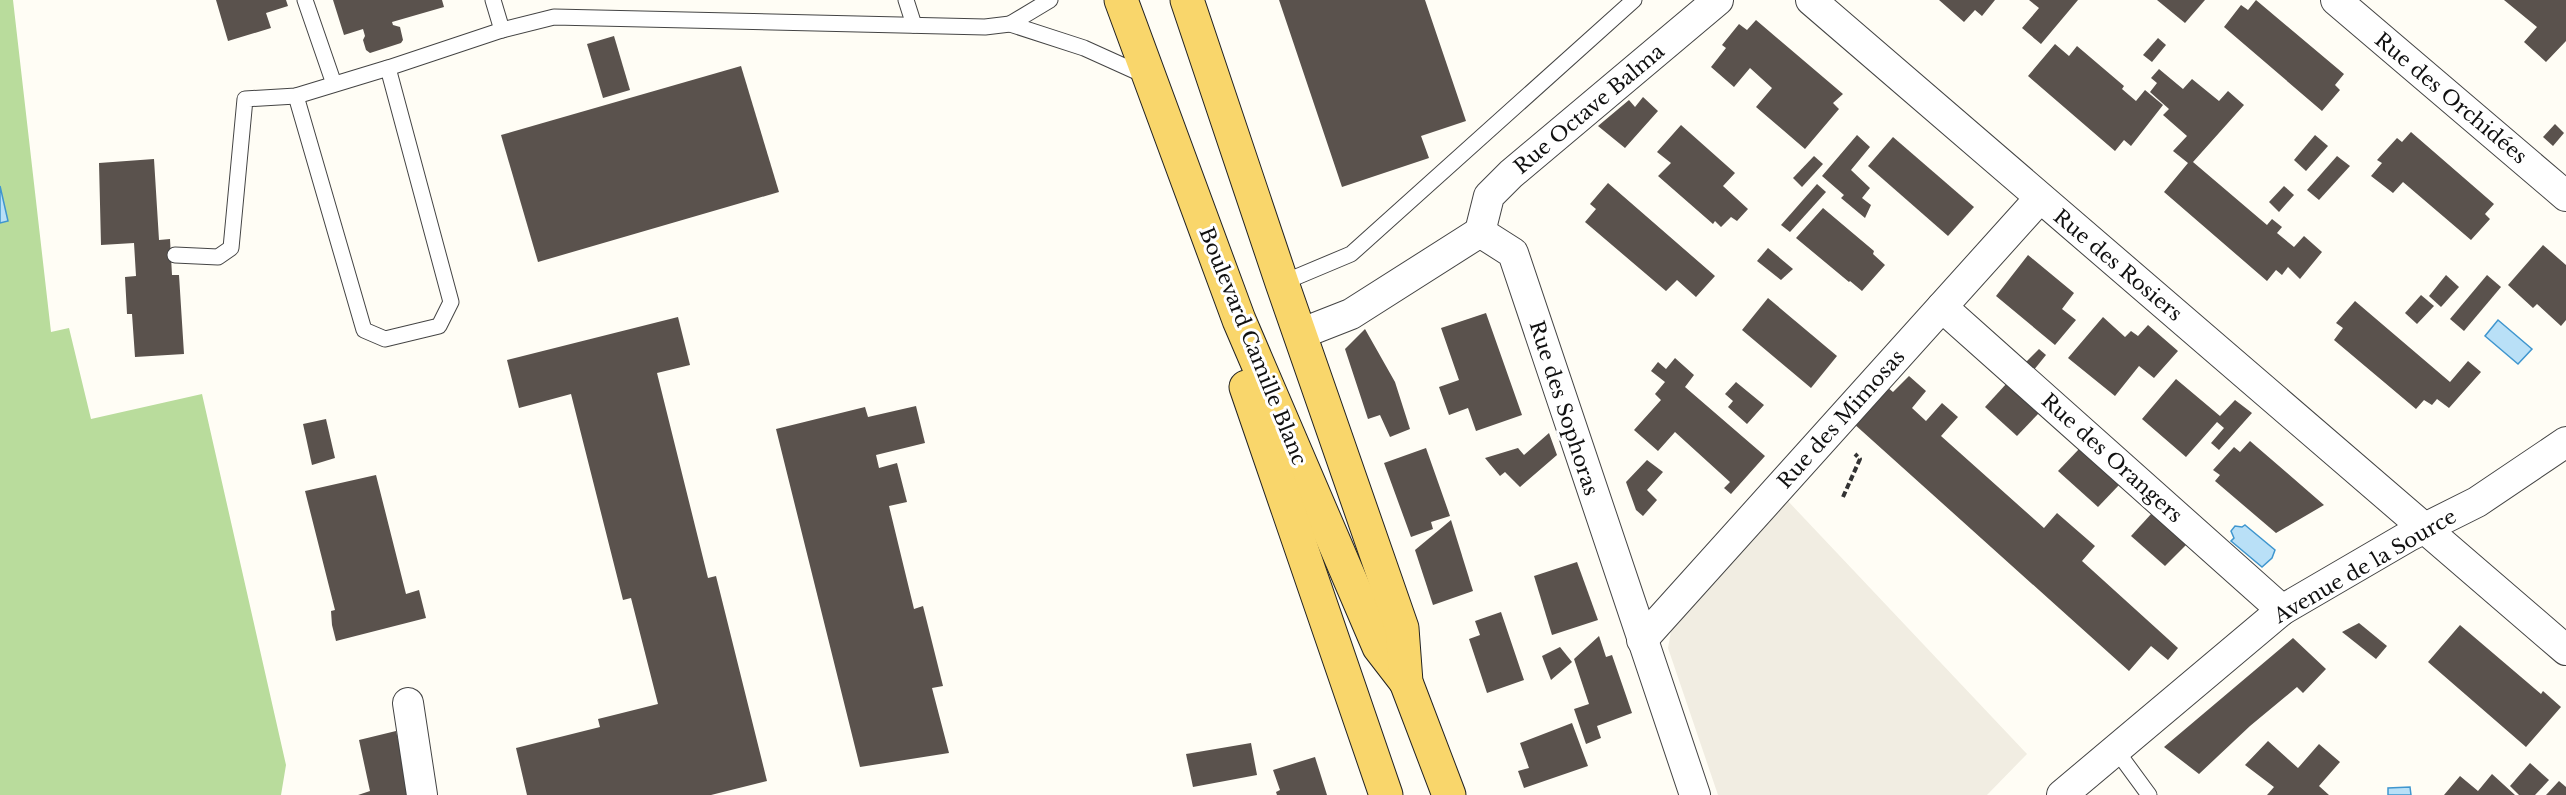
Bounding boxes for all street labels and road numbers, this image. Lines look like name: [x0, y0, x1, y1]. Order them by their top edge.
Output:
street label: Rue des Orchidées: [2370, 27, 2532, 169]
street label: Rue Octave Balma: [1509, 39, 1670, 179]
street label: Rue des Rosiers: [2049, 204, 2187, 326]
street label: Boulevard Camille Blanc: [1194, 224, 1312, 469]
street label: Rue des Sophoras: [1524, 318, 1604, 498]
street label: Rue des Mimosas: [1772, 345, 1910, 493]
street label: Rue des Orangers: [2037, 388, 2187, 528]
street label: Avenue de la Source: [2269, 504, 2460, 629]

